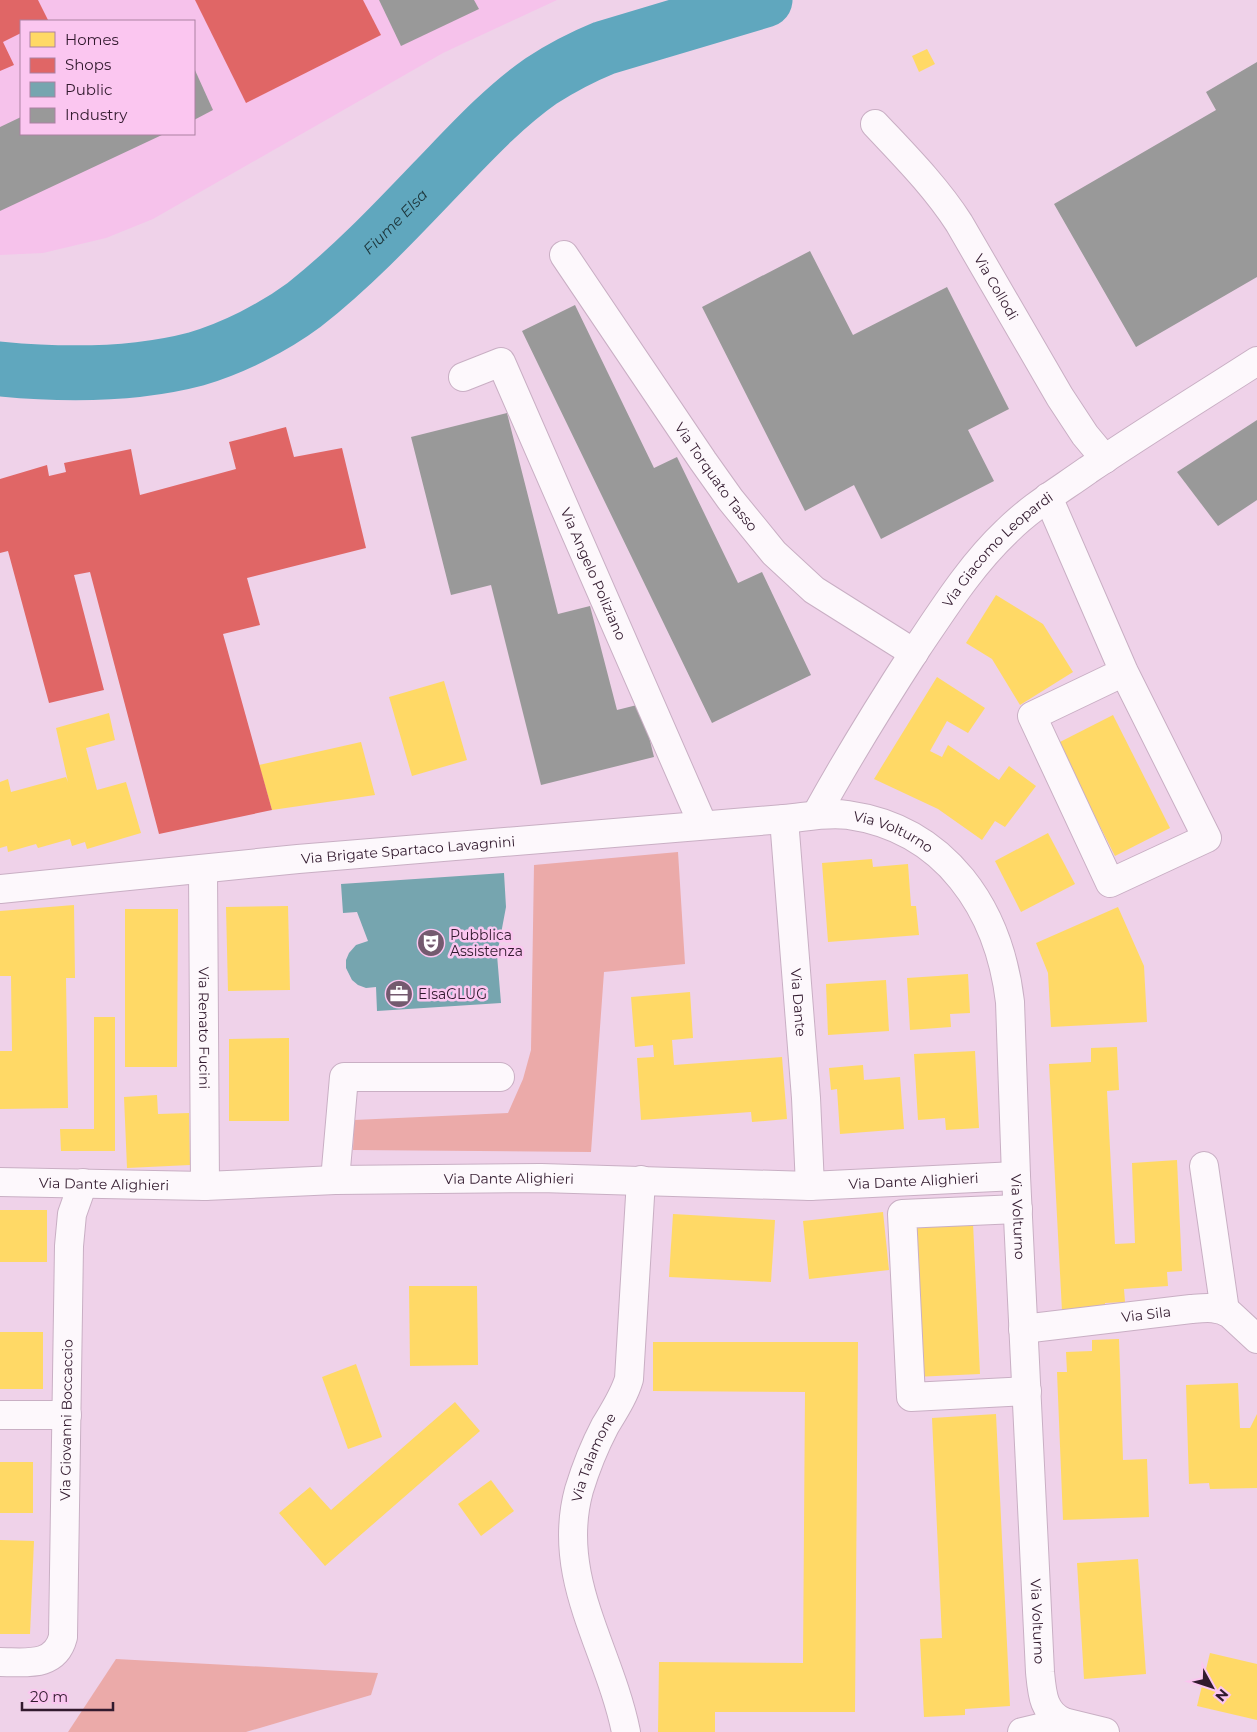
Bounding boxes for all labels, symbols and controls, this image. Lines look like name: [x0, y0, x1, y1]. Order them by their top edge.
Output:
legend: [20, 20, 195, 135]
text: Homes: [65, 30, 119, 49]
text: Shops: [65, 55, 111, 74]
text: Public: [65, 80, 113, 99]
text: Industry: [65, 105, 128, 124]
water label: Fiume Elsa: [359, 185, 431, 258]
street label: Via Collodi: [970, 251, 1022, 323]
street label: Via Torquato Tasso: [671, 419, 762, 535]
street label: Via Giacomo Leopardi: [938, 488, 1056, 611]
street label: Via Angelo Poliziano: [557, 505, 630, 643]
street label: Via Volturno: [852, 807, 937, 857]
street label: Via Brigate Spartaco Lavagnini: [300, 832, 516, 868]
place label: Pubblica Assistenza: [450, 926, 523, 960]
theatre icon: Pubblica Assistenza: [416, 928, 446, 958]
street label: Via Renato Fucini: [195, 967, 213, 1089]
street label: Via Dante: [787, 968, 810, 1037]
office icon: ElsaGLUG: [384, 979, 414, 1009]
place label: ElsaGLUG: [418, 985, 487, 1003]
street label: Via Dante Alighieri: [444, 1169, 574, 1188]
street label: Via Dante Alighieri: [848, 1169, 979, 1193]
street label: Via Dante Alighieri: [39, 1174, 169, 1194]
street label: Via Volturno: [1007, 1174, 1029, 1260]
street label: Via Sila: [1120, 1302, 1172, 1326]
street label: Via Giovanni Boccaccio: [56, 1339, 77, 1501]
street label: Via Talamone: [567, 1410, 620, 1504]
street label: Via Volturno: [1026, 1578, 1049, 1665]
north arrow: [1187, 1662, 1237, 1712]
scale bar: [22, 1680, 114, 1712]
text: N: [1211, 1685, 1232, 1705]
text: 20 m: [30, 1687, 68, 1706]

